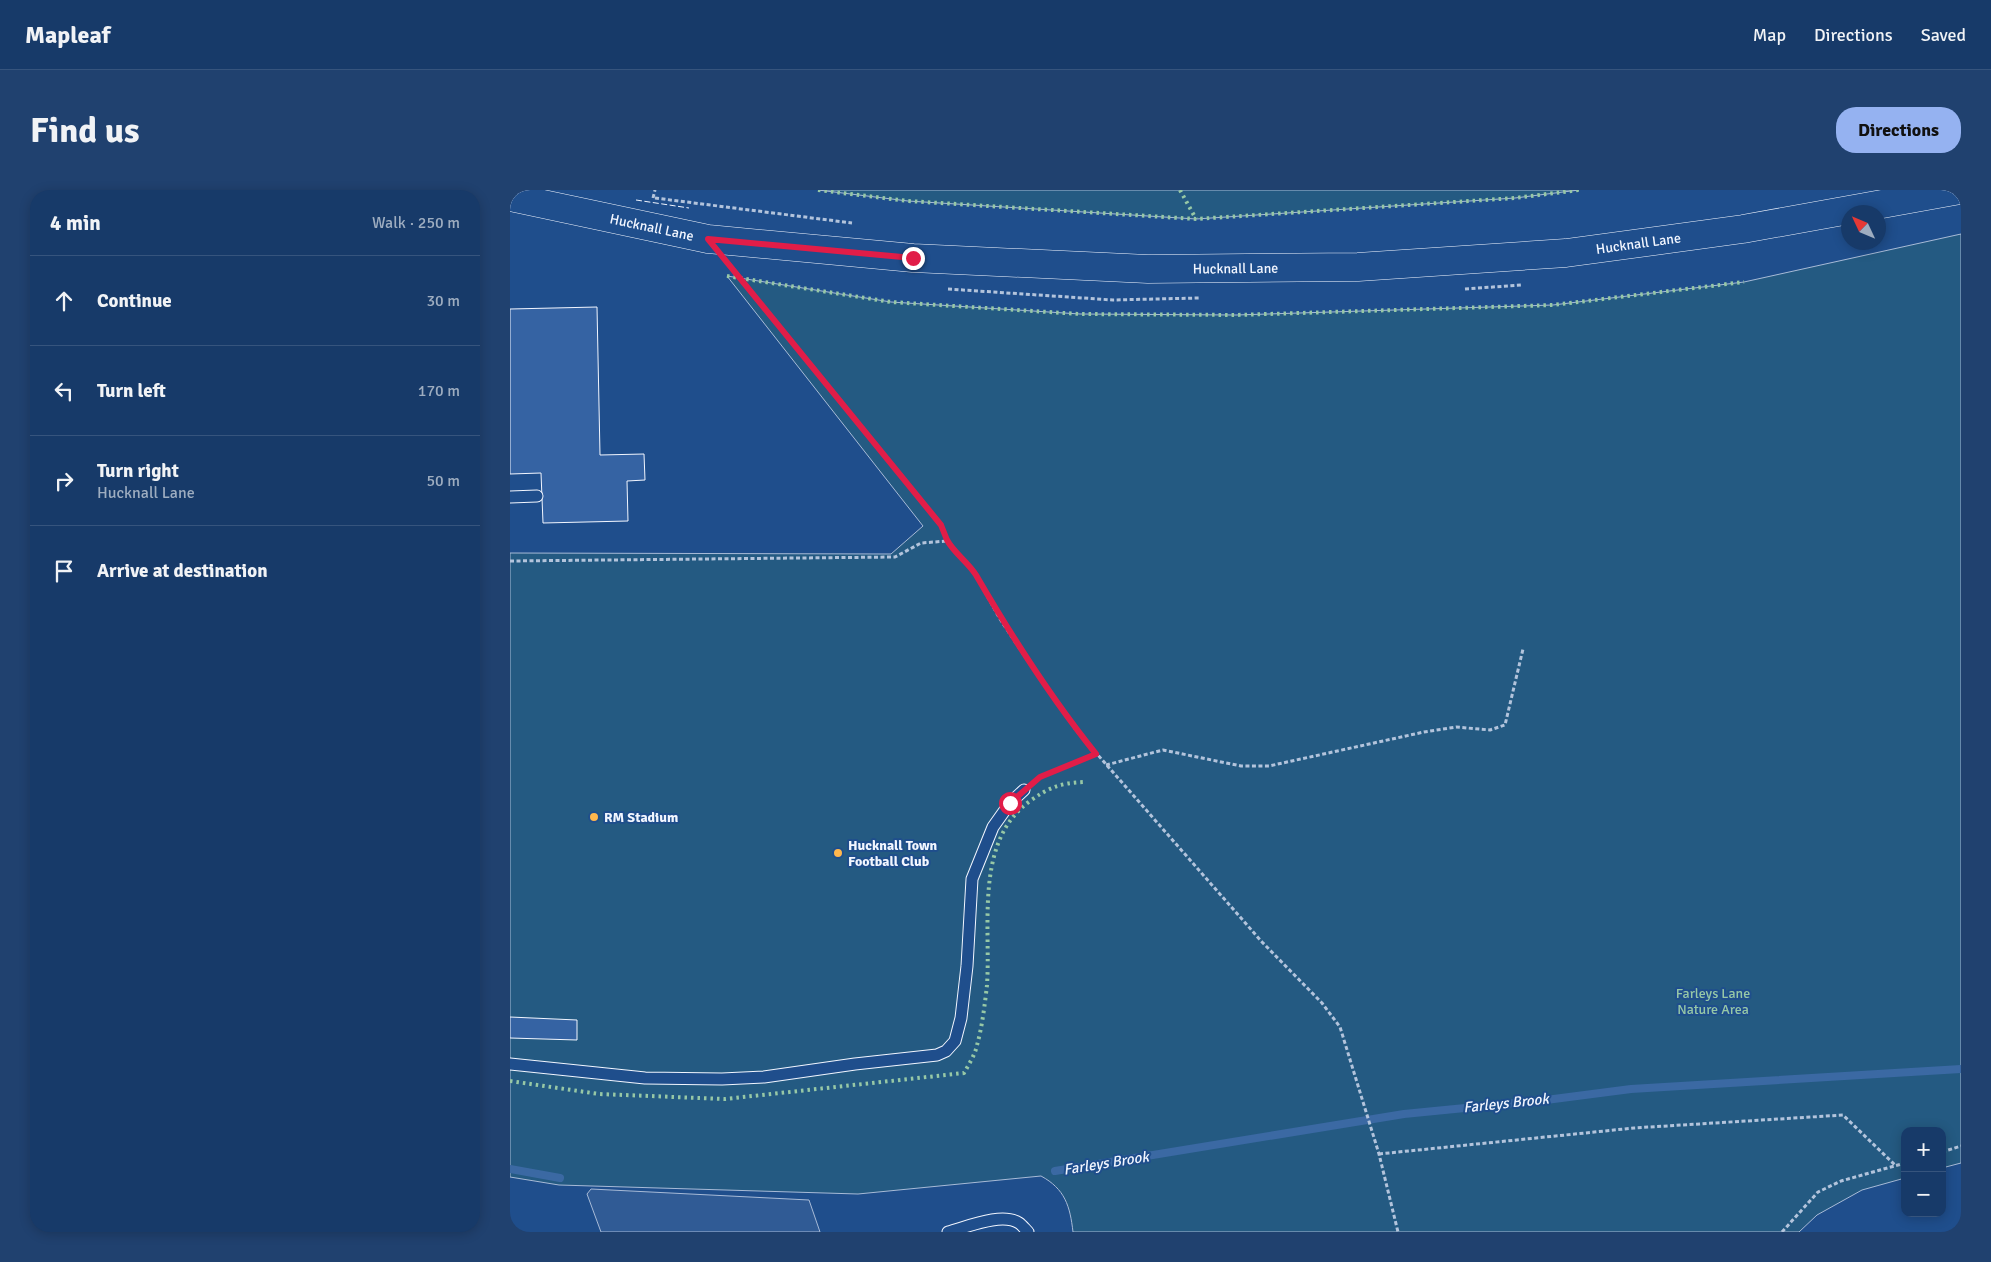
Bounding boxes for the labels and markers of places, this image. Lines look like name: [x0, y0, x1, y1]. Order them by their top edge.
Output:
place label: RM Stadium: [604, 809, 678, 826]
marker: RM Stadium: [588, 811, 600, 823]
place label: Hucknall Town Football Club: [848, 837, 938, 870]
marker: Hucknall Town Football Club: [832, 847, 844, 859]

